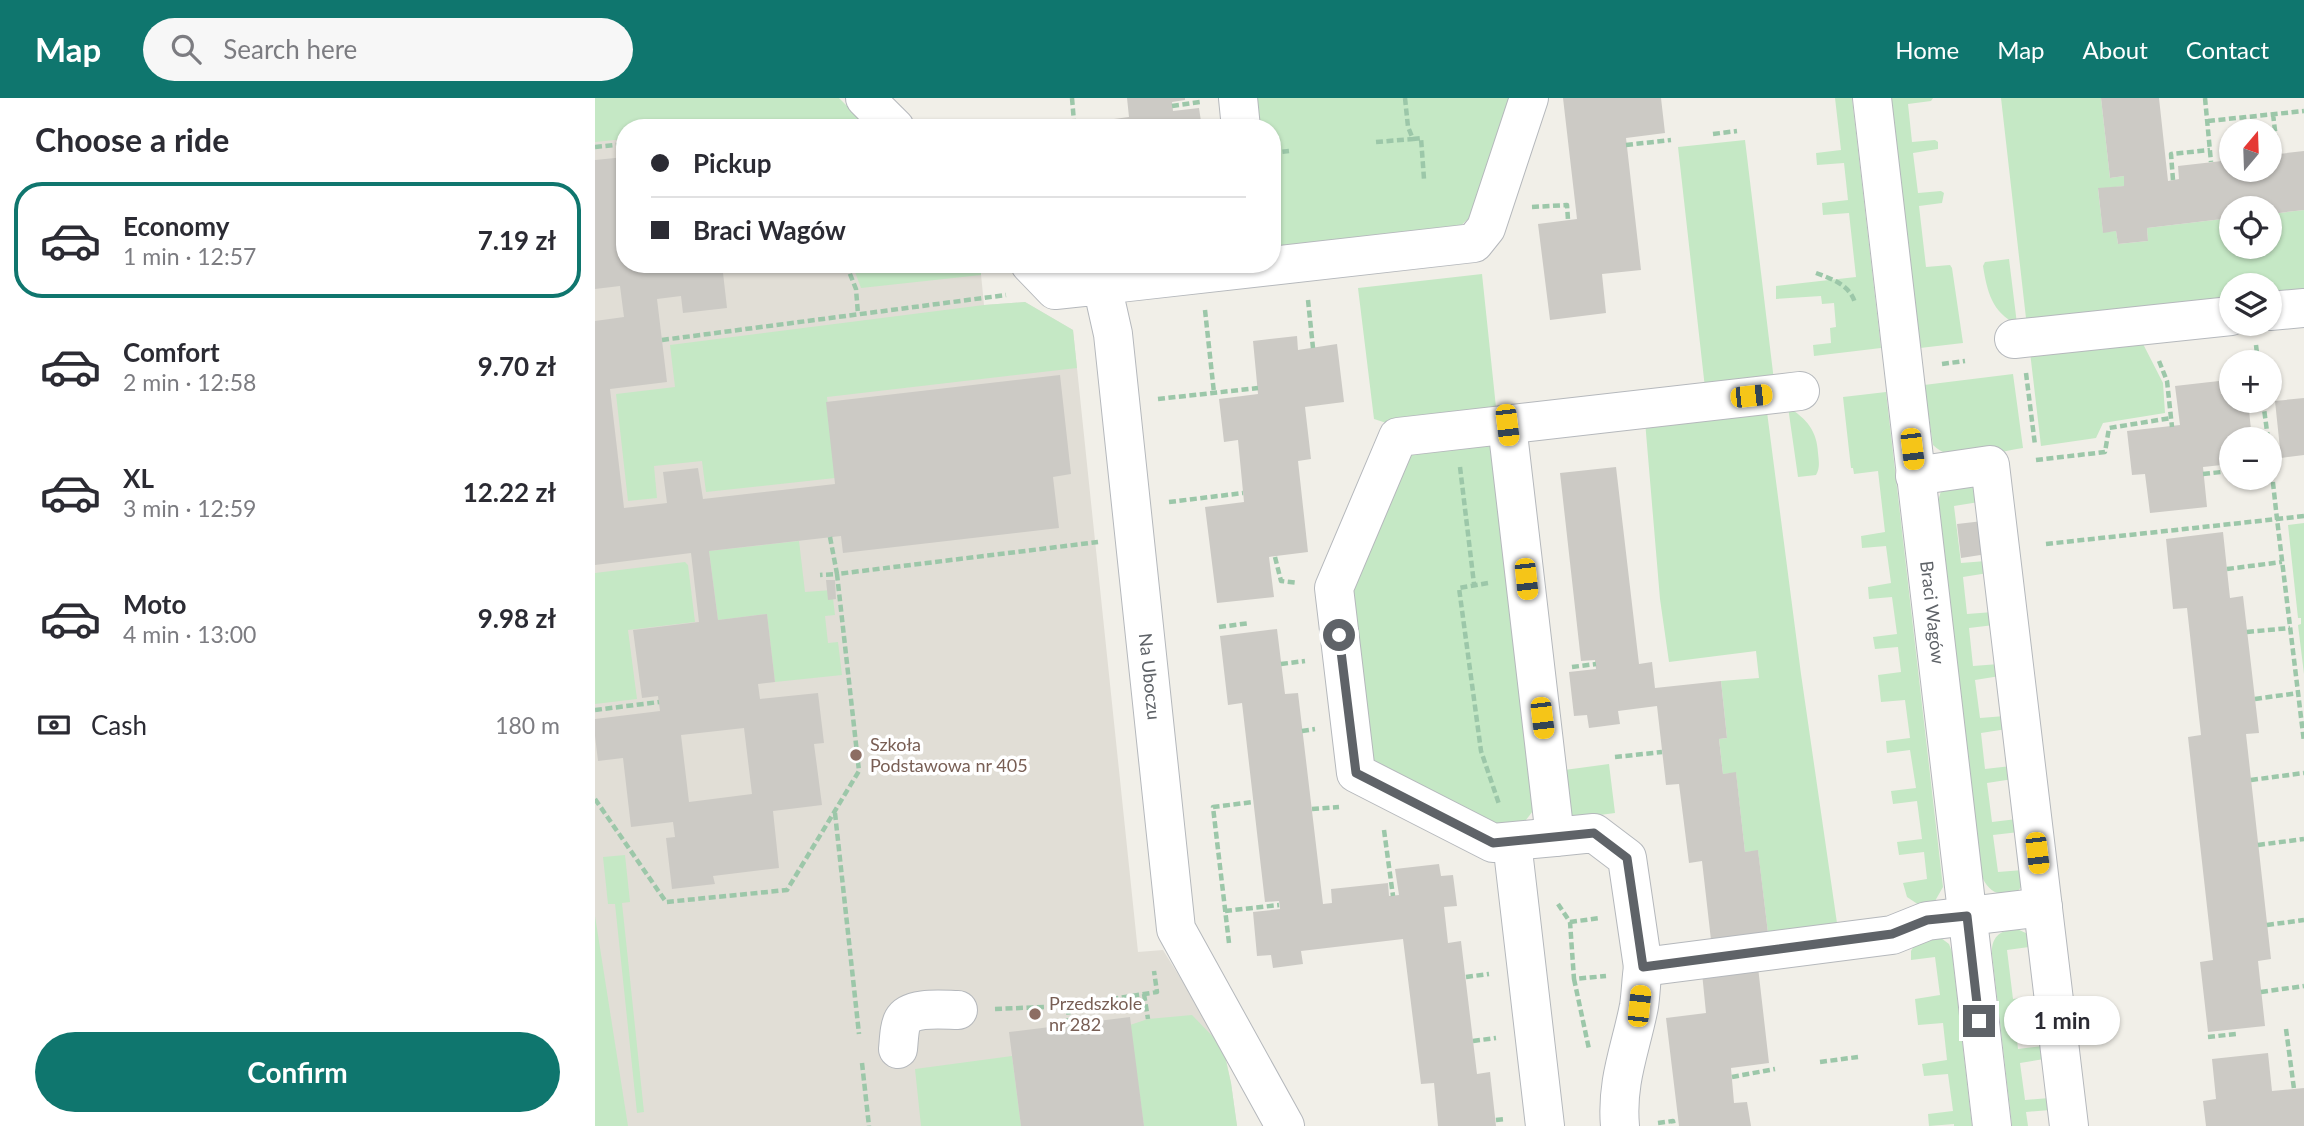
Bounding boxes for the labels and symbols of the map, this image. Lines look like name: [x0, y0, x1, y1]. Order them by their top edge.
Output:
north arrow: [2219, 119, 2282, 182]
car: [1730, 383, 1773, 409]
car: [1495, 403, 1520, 447]
car: [1900, 427, 1925, 471]
car: [1514, 557, 1539, 601]
street label: Braci Wagów: [1916, 559, 1950, 665]
route start: [1323, 619, 1355, 651]
street label: Na Uboczu: [1135, 632, 1166, 721]
car: [1530, 696, 1555, 740]
place label: Szkoła Podstawowa nr 405: [870, 733, 1028, 776]
marker: Szkoła Podstawowa nr 405: [848, 747, 864, 763]
car: [2025, 831, 2050, 875]
car: [1627, 984, 1652, 1028]
place label: Przedszkole nr 282: [1049, 992, 1142, 1035]
callout: 1 min: [2003, 996, 2119, 1046]
route end: [1963, 1005, 1995, 1037]
marker: Przedszkole nr 282: [1027, 1006, 1043, 1022]

